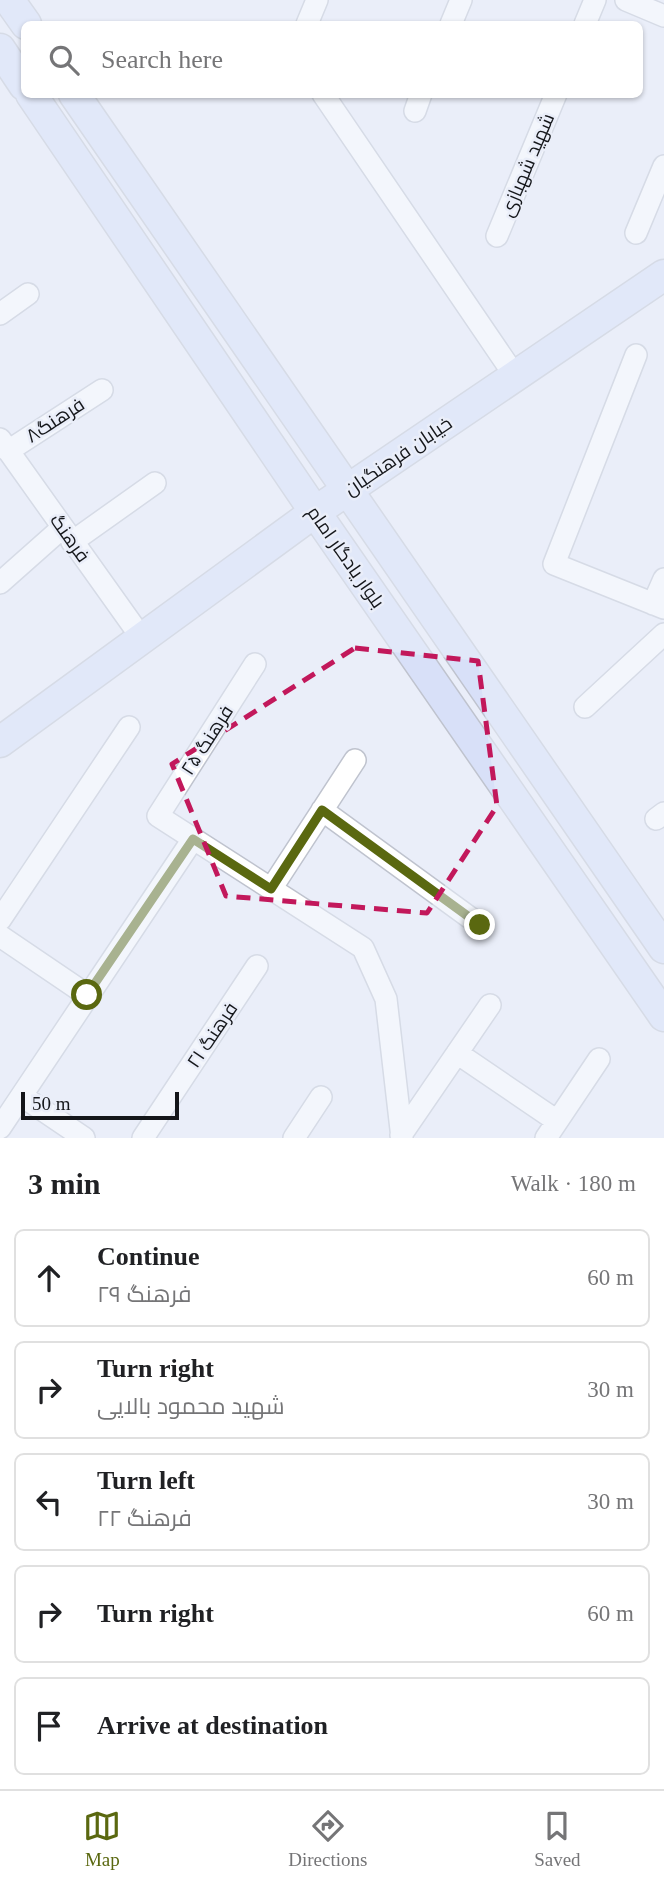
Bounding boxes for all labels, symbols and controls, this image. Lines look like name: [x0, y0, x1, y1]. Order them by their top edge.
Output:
search box: [21, 21, 643, 98]
icon: search: [45, 41, 83, 79]
text: Search here: [101, 45, 223, 74]
street label: شهید شهبازی: [496, 110, 559, 220]
street label: فرهنگ۸: [22, 393, 89, 447]
street label: خیابان فرهنگیان: [340, 412, 456, 501]
street label: بلوار یادگار امام: [301, 502, 389, 614]
street label: فرهنگ: [45, 510, 94, 566]
street label: فرهنگ ۲۵: [177, 701, 238, 779]
route end: [464, 909, 495, 940]
route start: [71, 979, 102, 1010]
street label: فرهنگ ۲۱: [183, 998, 242, 1072]
scale bar: [21, 1089, 178, 1121]
text: 50 m: [32, 1093, 71, 1114]
text: 3 min: [28, 1167, 101, 1200]
text: Walk · 180 m: [511, 1171, 636, 1196]
text: Continue: [97, 1242, 200, 1271]
icon: ahead: [30, 1259, 68, 1297]
text: 60 m: [587, 1265, 634, 1290]
text: فرهنگ ۲۹: [97, 1282, 192, 1307]
text: Turn right: [97, 1354, 214, 1383]
icon: right: [30, 1371, 68, 1409]
text: 30 m: [587, 1377, 634, 1402]
text: شهید محمود بالایی: [97, 1394, 285, 1419]
text: Turn left: [97, 1466, 195, 1495]
icon: left: [30, 1483, 68, 1521]
text: 30 m: [587, 1489, 634, 1514]
text: فرهنگ ۲۲: [97, 1506, 192, 1531]
icon: right: [30, 1595, 68, 1633]
text: Turn right: [97, 1599, 214, 1628]
text: 60 m: [587, 1601, 634, 1626]
icon: arrive: [30, 1707, 68, 1745]
text: Arrive at destination: [97, 1711, 328, 1740]
tab: Map: [83, 1807, 121, 1871]
tab: Directions: [288, 1807, 367, 1871]
tab: Saved: [534, 1807, 581, 1871]

